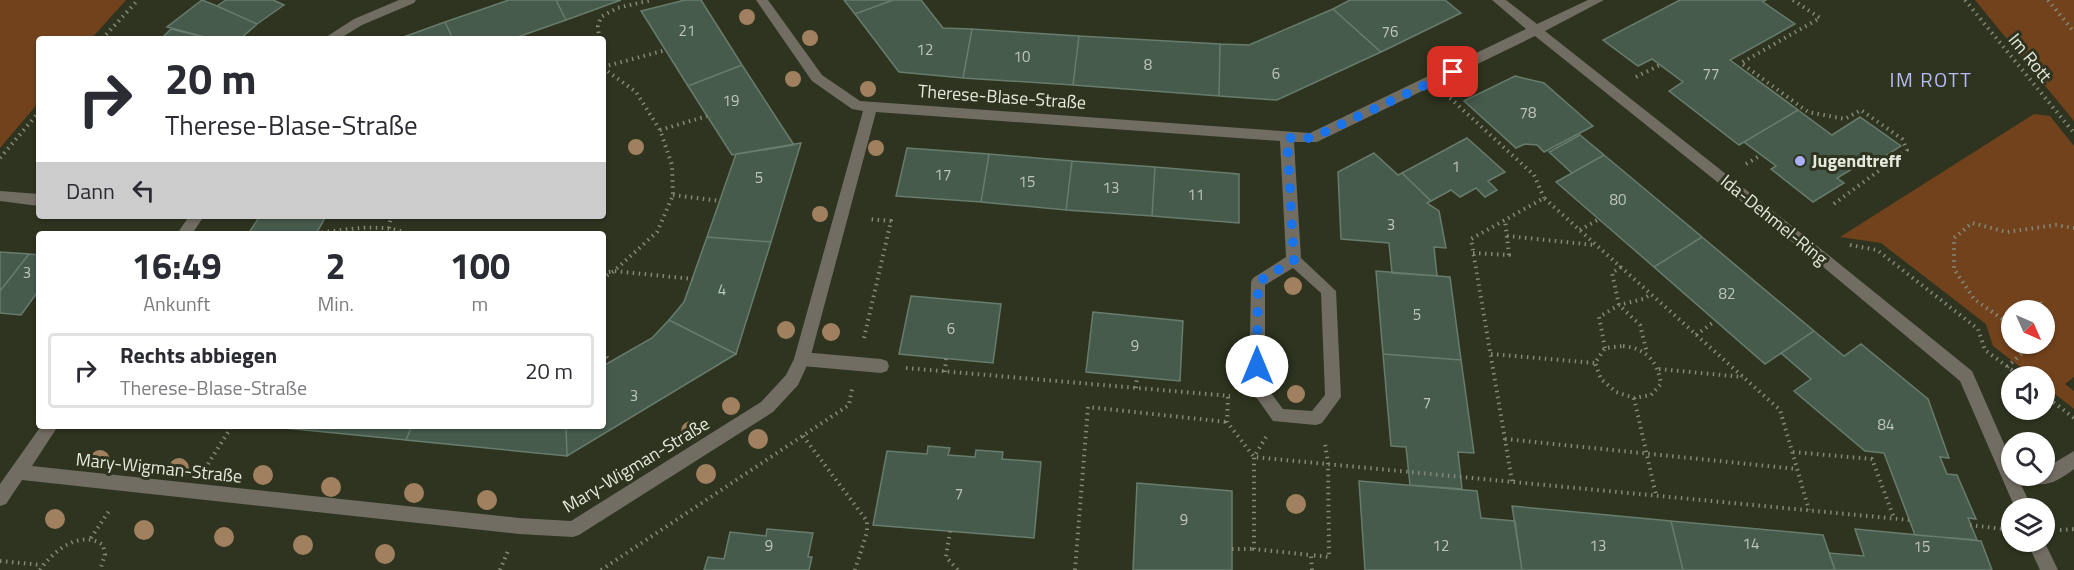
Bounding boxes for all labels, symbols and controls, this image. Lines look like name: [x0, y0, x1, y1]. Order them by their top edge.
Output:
house number: 21: [679, 19, 695, 42]
house number: 76: [1382, 20, 1398, 43]
street label: Im Rott: [2002, 27, 2059, 89]
house number: 12: [917, 38, 933, 61]
house number: 10: [1014, 45, 1030, 68]
text: 20 m: [165, 46, 257, 110]
pin: [1427, 46, 1478, 97]
house number: 8: [1144, 53, 1152, 76]
icon: arrive: [1436, 55, 1469, 88]
icon: right: [66, 60, 144, 138]
house number: 6: [1272, 62, 1280, 85]
house number: 77: [1703, 62, 1719, 85]
district label: IM ROTT: [1890, 64, 1972, 95]
street label: Therese-Blase-Straße: [917, 77, 1087, 116]
house number: 19: [723, 89, 739, 112]
house number: 78: [1520, 101, 1536, 124]
text: Therese-Blase-Straße: [165, 104, 418, 145]
place label: Jugendtreff: [1812, 147, 1902, 174]
marker: Jugendtreff: [1793, 154, 1807, 168]
house number: 1: [1452, 155, 1460, 178]
house number: 17: [935, 163, 951, 186]
house number: 5: [755, 166, 763, 189]
street label: Ida-Dehmel-Ring: [1715, 168, 1834, 271]
house number: 15: [1019, 170, 1035, 193]
text: Dann: [66, 174, 115, 208]
icon: left: [127, 174, 160, 207]
house number: 13: [1103, 176, 1119, 199]
house number: 11: [1188, 183, 1204, 206]
house number: 80: [1610, 188, 1626, 211]
house number: 3: [1387, 213, 1395, 236]
text: 16:49: [132, 238, 222, 293]
text: 2: [326, 238, 346, 293]
text: 100: [450, 238, 510, 293]
house number: 3: [23, 261, 31, 284]
house number: 4: [718, 278, 726, 301]
house number: 82: [1719, 282, 1735, 305]
text: Ankunft: [143, 288, 210, 319]
text: Min.: [318, 288, 354, 319]
text: m: [472, 288, 488, 319]
north arrow: [2001, 300, 2055, 354]
map controls: [2001, 300, 2055, 552]
house number: 5: [1413, 303, 1421, 326]
house number: 6: [947, 317, 955, 340]
house number: 9: [1131, 334, 1139, 357]
position arrow: [1225, 334, 1289, 398]
text: Rechts abbiegen: [120, 338, 277, 372]
icon: right: [69, 354, 102, 387]
text: 20 m: [525, 354, 573, 388]
button: sound: [2001, 366, 2055, 420]
text: Therese-Blase-Straße: [120, 372, 307, 403]
house number: 3: [630, 384, 638, 407]
house number: 7: [1423, 391, 1431, 414]
street label: Mary-Wigman-Straße: [557, 410, 714, 519]
house number: 84: [1878, 413, 1894, 436]
button: search: [2001, 432, 2055, 486]
street label: Mary-Wigman-Straße: [74, 445, 244, 490]
house number: 7: [955, 482, 963, 505]
button: layers: [2001, 498, 2055, 552]
house number: 9: [1180, 508, 1188, 531]
house number: 14: [1743, 532, 1759, 555]
house number: 9: [765, 534, 773, 557]
house number: 12: [1433, 534, 1449, 557]
house number: 13: [1590, 534, 1606, 557]
house number: 15: [1914, 535, 1930, 558]

